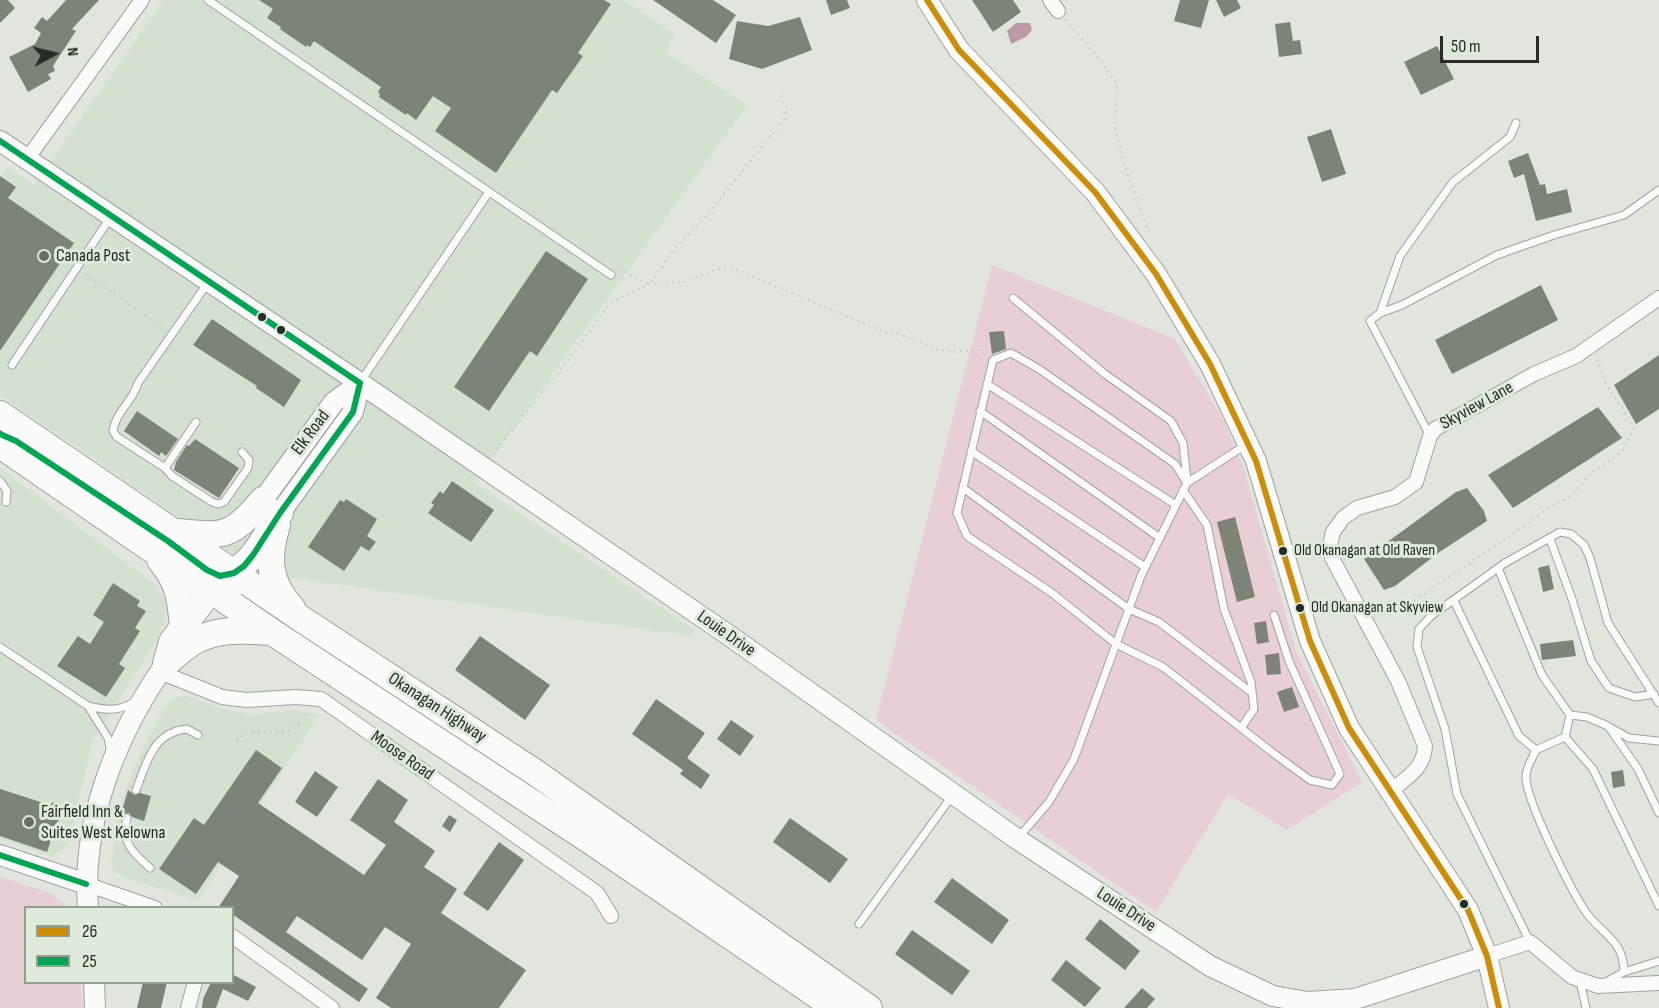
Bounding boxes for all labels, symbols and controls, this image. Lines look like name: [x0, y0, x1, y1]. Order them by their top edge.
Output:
north arrow: [24, 24, 84, 84]
scale bar: [1443, 24, 1542, 62]
text: 50 m: [1451, 36, 1481, 57]
text: N: [62, 46, 82, 57]
place label: Canada Post: [56, 245, 130, 267]
marker: Canada Post: [37, 249, 51, 263]
unlabelled marker: [256, 311, 268, 323]
unlabelled marker: [275, 324, 287, 336]
street label: Skyview Lane: [1437, 377, 1517, 435]
street label: Elk Road: [287, 406, 335, 460]
place label: Old Okanagan at Old Raven: [1294, 541, 1435, 561]
marker: Old Okanagan at Old Raven: [1277, 545, 1289, 557]
place label: Old Okanagan at Skyview: [1311, 598, 1443, 618]
marker: Old Okanagan at Skyview: [1294, 602, 1306, 614]
street label: Louie Drive: [693, 606, 759, 662]
street label: Okanagan Highway: [384, 668, 490, 748]
street label: Moose Road: [366, 726, 438, 786]
place label: Fairfield Inn & Suites West Kelowna: [41, 801, 165, 844]
marker: Fairfield Inn & Suites West Kelowna: [22, 815, 36, 829]
street label: Louie Drive: [1092, 883, 1160, 937]
unlabelled marker: [1458, 898, 1470, 910]
legend: [24, 906, 234, 984]
text: 26: [82, 921, 97, 942]
text: 25: [82, 951, 97, 972]

